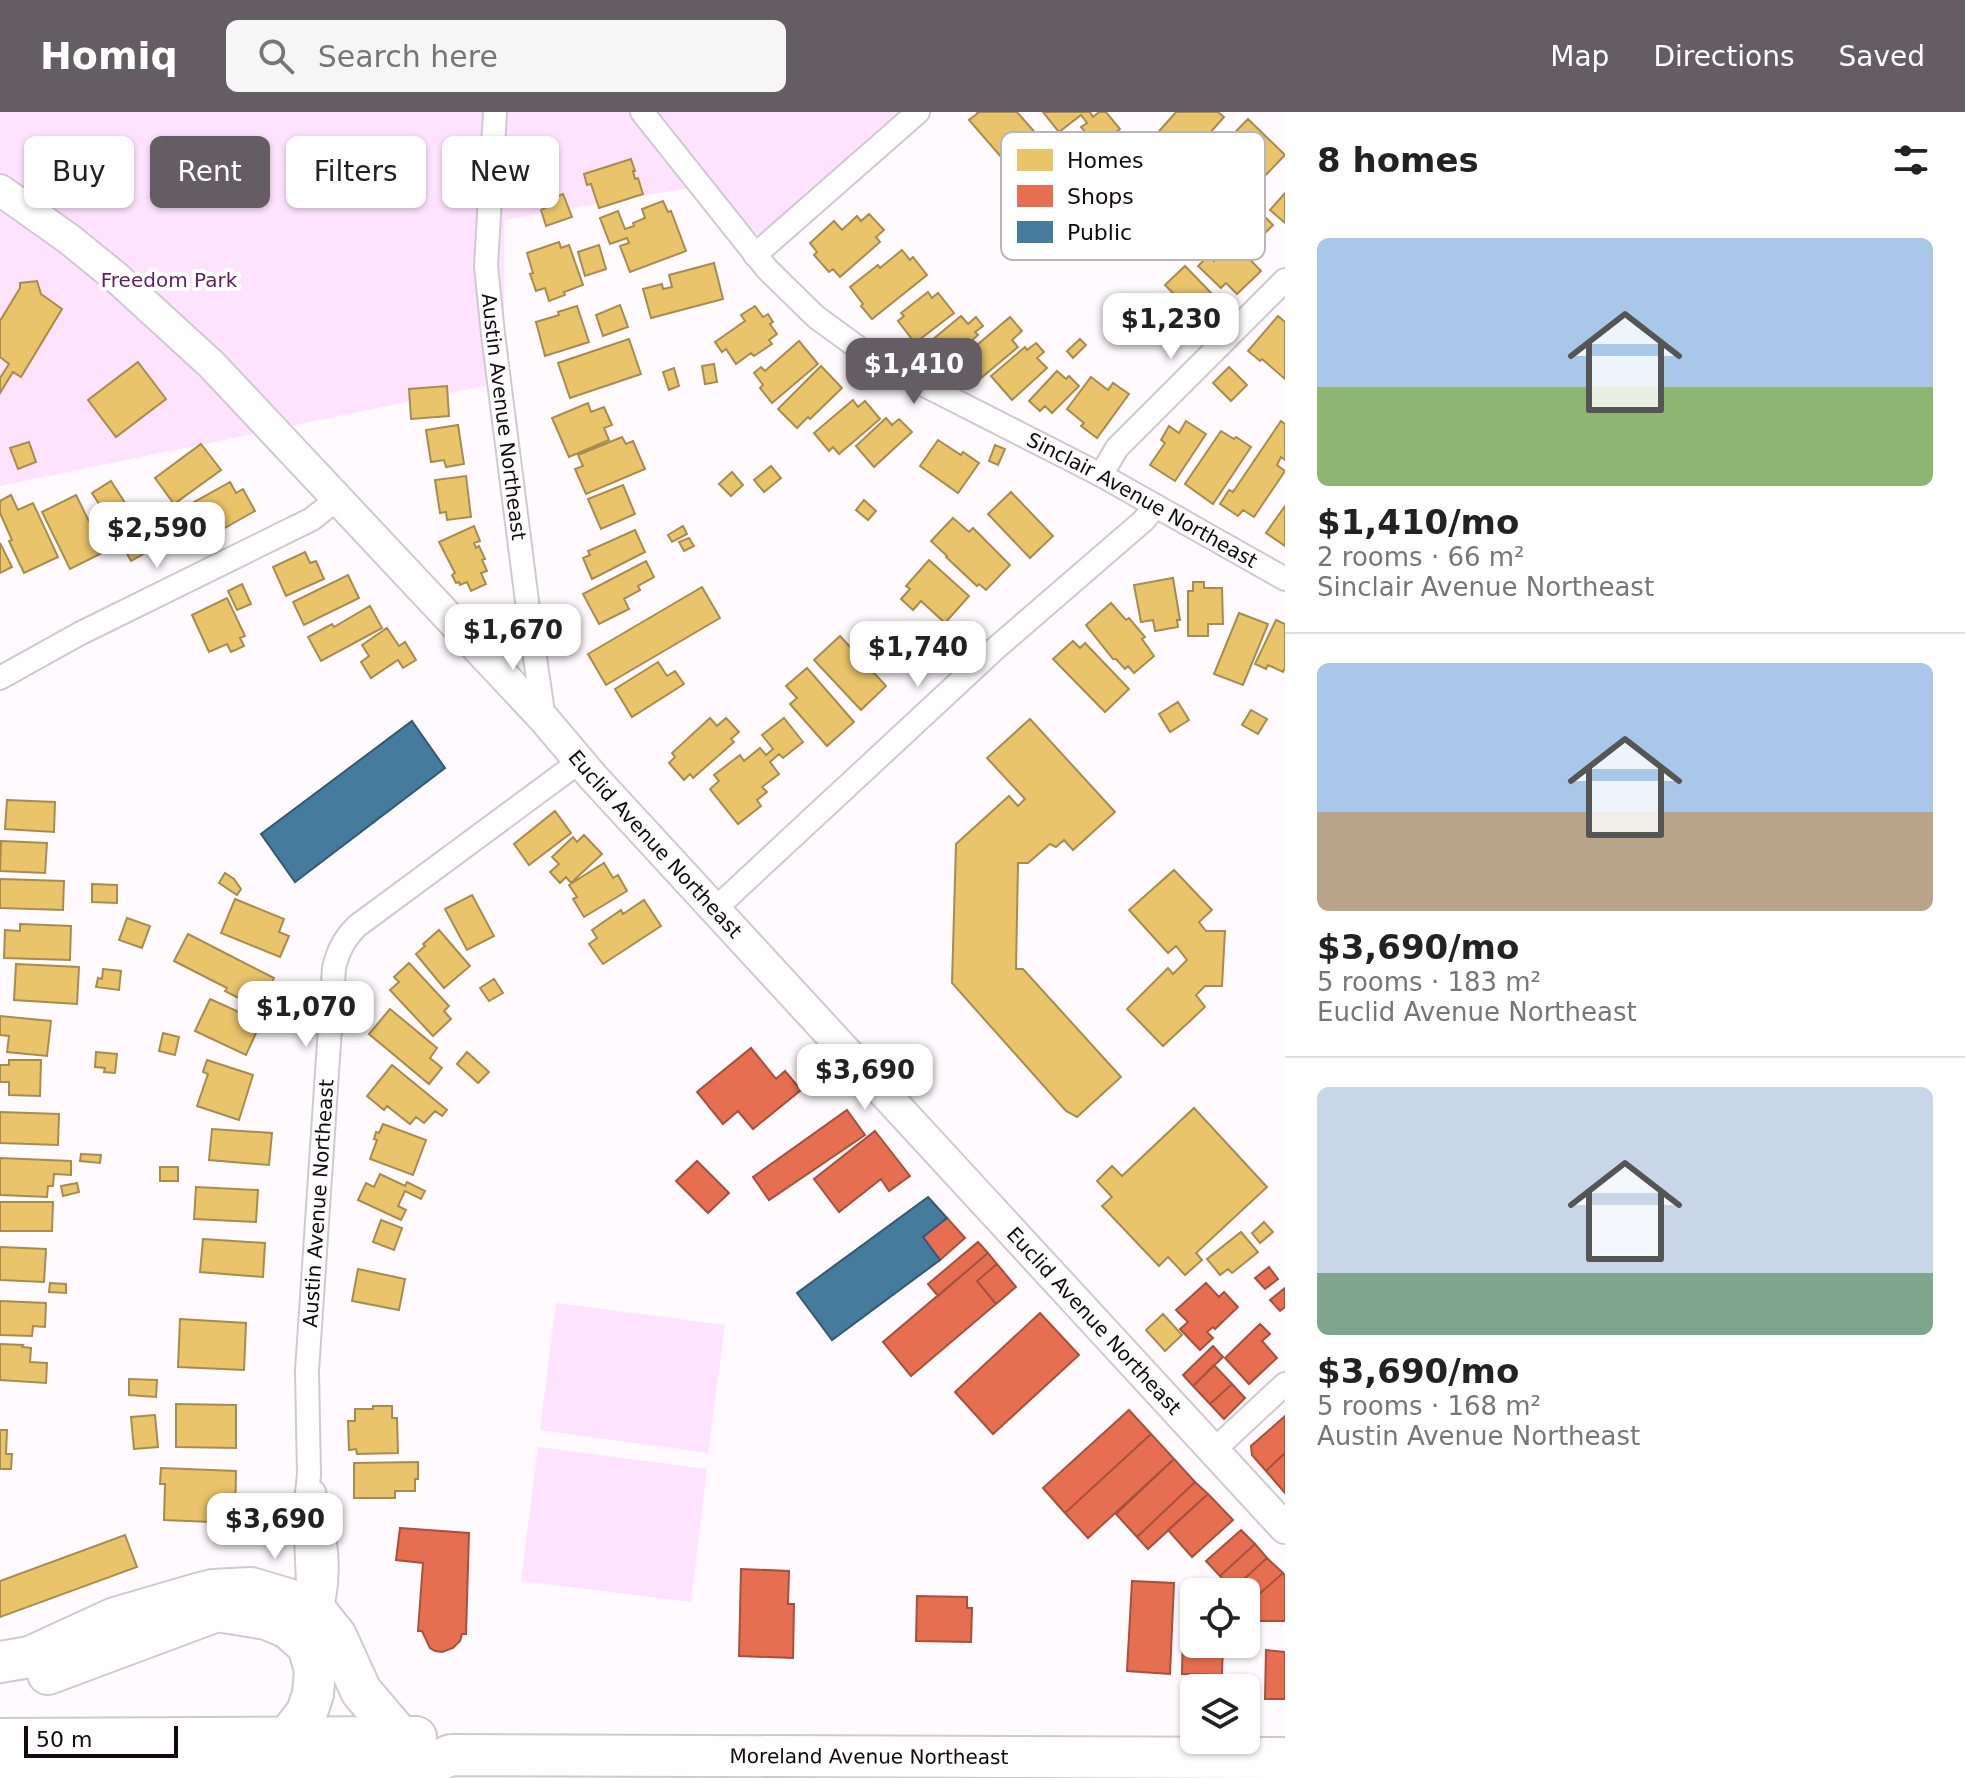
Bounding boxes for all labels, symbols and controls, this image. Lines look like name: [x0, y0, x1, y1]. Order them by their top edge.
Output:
search box: [226, 20, 786, 92]
text: Homiq: [40, 34, 178, 78]
icon: search: [254, 34, 298, 78]
text: Search here: [318, 39, 498, 74]
text: Map: [1550, 40, 1609, 73]
text: Directions: [1653, 40, 1794, 73]
text: Saved: [1838, 40, 1925, 73]
legend: [1001, 132, 1265, 260]
chip: Buy: [24, 136, 134, 208]
chip: Rent: [150, 136, 270, 208]
chip: Filters: [286, 136, 426, 208]
chip: New: [442, 136, 559, 208]
icon: filters: [1889, 138, 1933, 182]
text: 8 homes: [1317, 140, 1479, 180]
text: Homes: [1067, 148, 1143, 173]
text: Shops: [1067, 184, 1134, 209]
text: Public: [1067, 220, 1132, 245]
park label: Freedom Park: [101, 268, 238, 292]
icon: home: [1553, 290, 1697, 434]
street label: Austin Avenue Northeast: [477, 292, 531, 542]
pin: $1,230: [1106, 293, 1236, 361]
text: $1,230: [1121, 304, 1221, 334]
pin: $1,410: [849, 338, 979, 406]
text: $1,410: [864, 349, 964, 379]
street label: Sinclair Avenue Northeast: [1023, 427, 1262, 573]
pin: $2,590: [92, 502, 222, 570]
text: $1,410/mo: [1317, 502, 1519, 542]
text: $2,590: [107, 513, 207, 543]
text: 2 rooms · 66 m²: [1317, 542, 1525, 572]
text: Sinclair Avenue Northeast: [1317, 572, 1654, 602]
pin: $1,670: [448, 604, 578, 672]
text: $1,670: [463, 615, 563, 645]
pin: $1,740: [853, 621, 983, 689]
text: $1,740: [868, 632, 968, 662]
icon: home: [1553, 715, 1697, 859]
street label: Euclid Avenue Northeast: [563, 745, 747, 943]
text: $3,690/mo: [1317, 927, 1519, 967]
text: 5 rooms · 183 m²: [1317, 967, 1541, 997]
pin: $1,070: [241, 981, 371, 1049]
text: $1,070: [256, 992, 356, 1022]
text: Euclid Avenue Northeast: [1317, 997, 1637, 1027]
pin: $3,690: [800, 1044, 930, 1112]
text: $3,690: [815, 1055, 915, 1085]
street label: Austin Avenue Northeast: [298, 1078, 339, 1328]
icon: home: [1553, 1139, 1697, 1283]
street label: Euclid Avenue Northeast: [1002, 1222, 1186, 1420]
text: $3,690/mo: [1317, 1351, 1519, 1391]
text: 5 rooms · 168 m²: [1317, 1391, 1541, 1421]
text: Austin Avenue Northeast: [1317, 1421, 1640, 1451]
pin: $3,690: [210, 1493, 340, 1561]
text: $3,690: [225, 1504, 325, 1534]
map controls: [1180, 1578, 1260, 1754]
button: locate: [1180, 1578, 1260, 1658]
button: layers: [1180, 1674, 1260, 1754]
scale bar: [24, 1722, 178, 1758]
text: 50 m: [36, 1727, 92, 1752]
street label: Moreland Avenue Northeast: [730, 1744, 1009, 1769]

